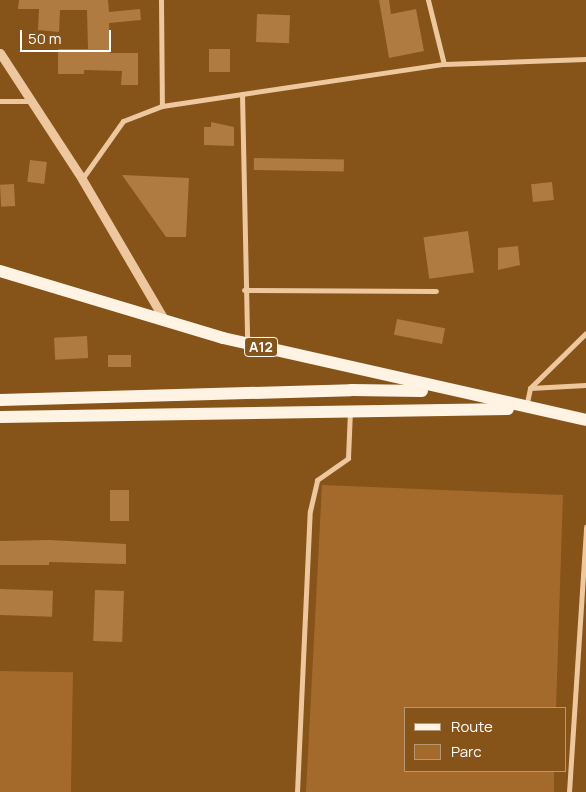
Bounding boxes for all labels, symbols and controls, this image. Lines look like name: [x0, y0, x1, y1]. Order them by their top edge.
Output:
scale bar: [22, 20, 114, 52]
text: 50 m: [28, 28, 62, 49]
road number: A12: [244, 336, 278, 358]
legend: [404, 707, 566, 772]
text: Route: [451, 716, 493, 737]
text: Parc: [451, 741, 482, 762]

